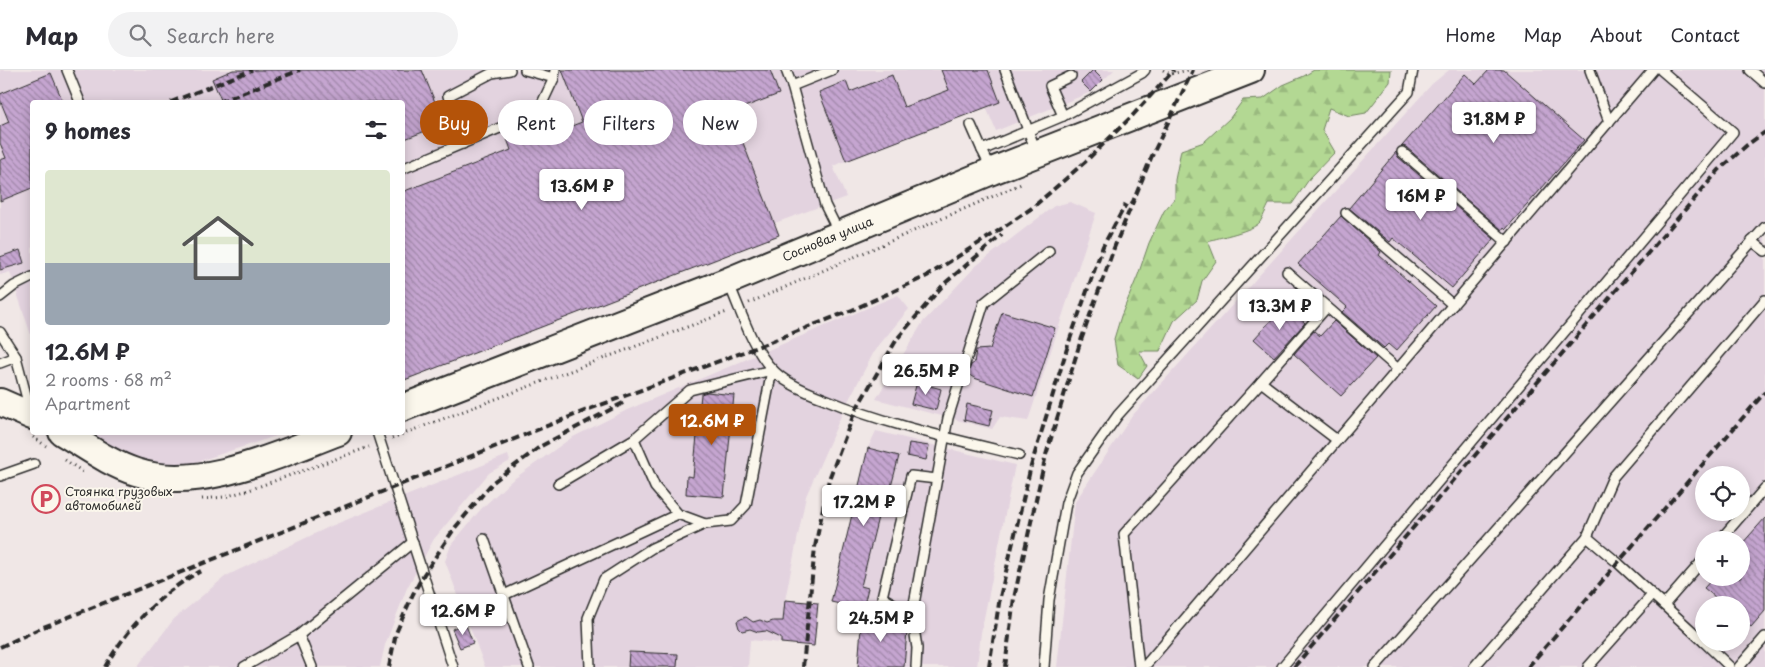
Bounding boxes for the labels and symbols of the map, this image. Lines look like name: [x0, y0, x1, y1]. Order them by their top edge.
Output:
pin: 31.8M ₽: [1448, 102, 1540, 144]
pin: 13.6M ₽: [536, 168, 628, 211]
pin: 16M ₽: [1386, 178, 1456, 221]
street label: Сосновая улица: [779, 211, 876, 265]
pin: 13.3M ₽: [1234, 288, 1326, 331]
pin: 26.5M ₽: [880, 354, 972, 396]
pin: 12.6M ₽: [666, 404, 758, 446]
place label: Стоянка грузовых автомобилей: [65, 482, 172, 514]
parking icon: Стоянка грузовых автомобилей: [31, 484, 61, 514]
pin: 17.2M ₽: [818, 484, 910, 527]
pin: 12.6M ₽: [417, 594, 509, 636]
pin: 24.5M ₽: [835, 600, 927, 643]

